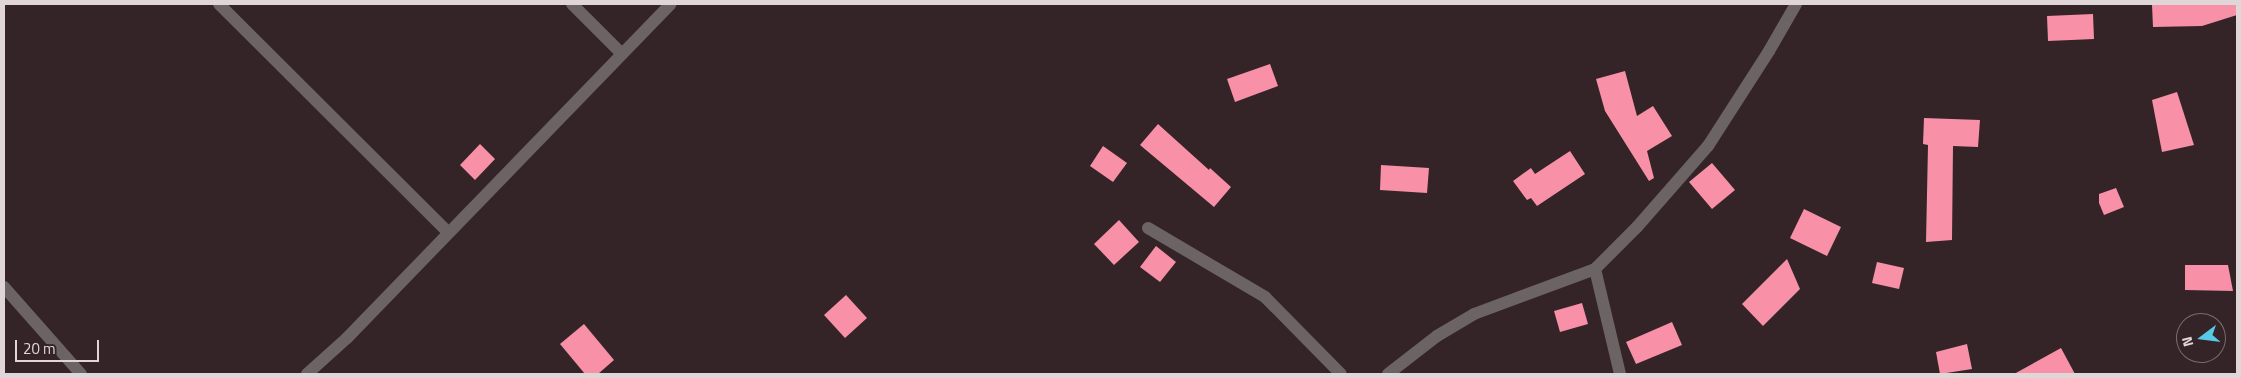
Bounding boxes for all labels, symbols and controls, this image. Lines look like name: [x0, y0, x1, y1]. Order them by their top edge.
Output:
north arrow: [2176, 313, 2226, 363]
scale bar: [18, 330, 101, 362]
text: N: [2176, 334, 2198, 349]
text: 20 m: [23, 337, 56, 360]

